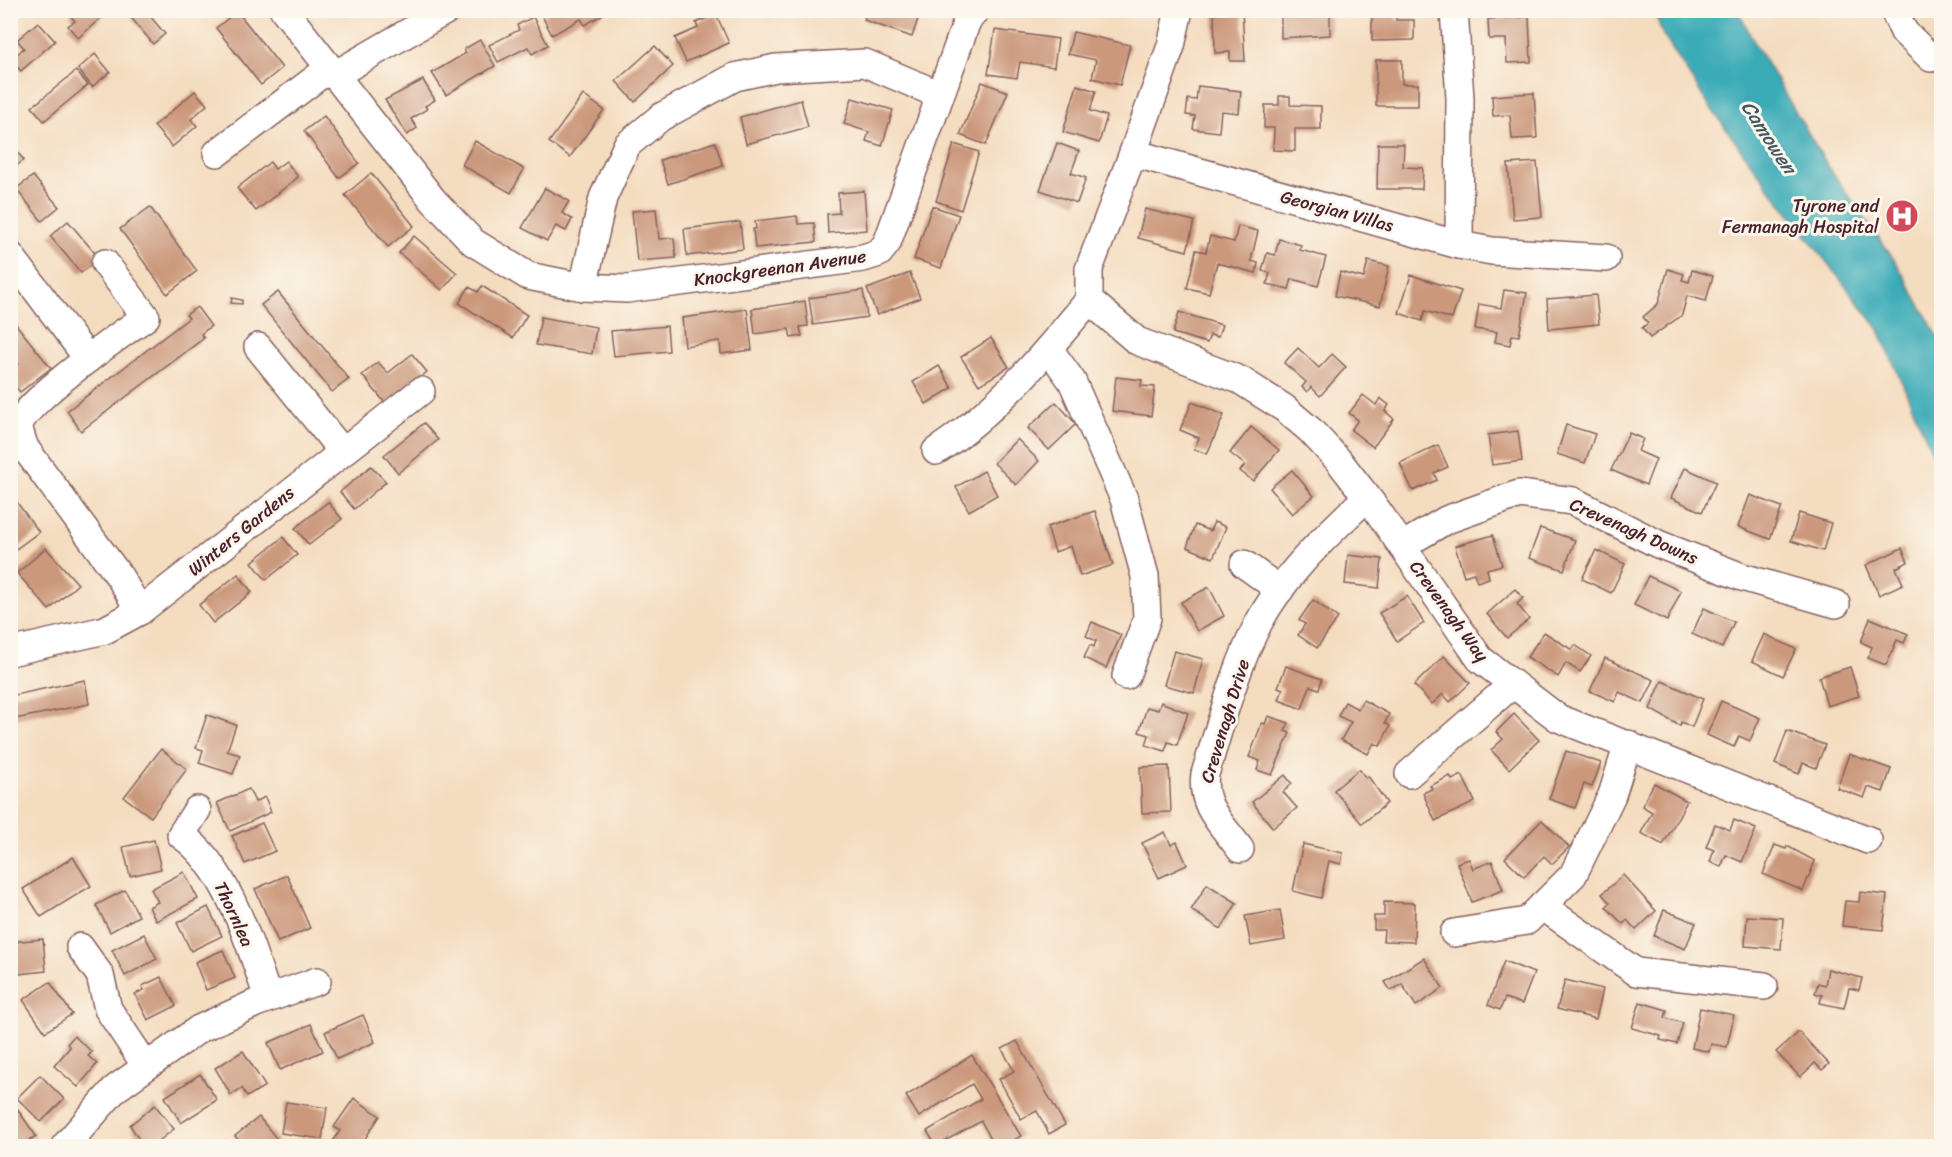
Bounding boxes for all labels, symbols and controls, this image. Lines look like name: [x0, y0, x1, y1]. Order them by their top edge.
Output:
water label: Camowen: [1731, 93, 1807, 183]
street label: Georgian Villas: [1277, 181, 1398, 242]
place label: Tyrone and Fermanagh Hospital: [1722, 190, 1881, 243]
hospital icon: Tyrone and Fermanagh Hospital: [1884, 198, 1920, 234]
street label: Knockgreenan Avenue: [692, 240, 868, 296]
street label: Winters Gardens: [180, 477, 302, 584]
street label: Crevenagh Downs: [1565, 488, 1704, 574]
street label: Crevenagh Way: [1401, 553, 1498, 669]
street label: Crevenagh Drive: [1191, 655, 1259, 787]
street label: Thornlea: [205, 876, 263, 952]

